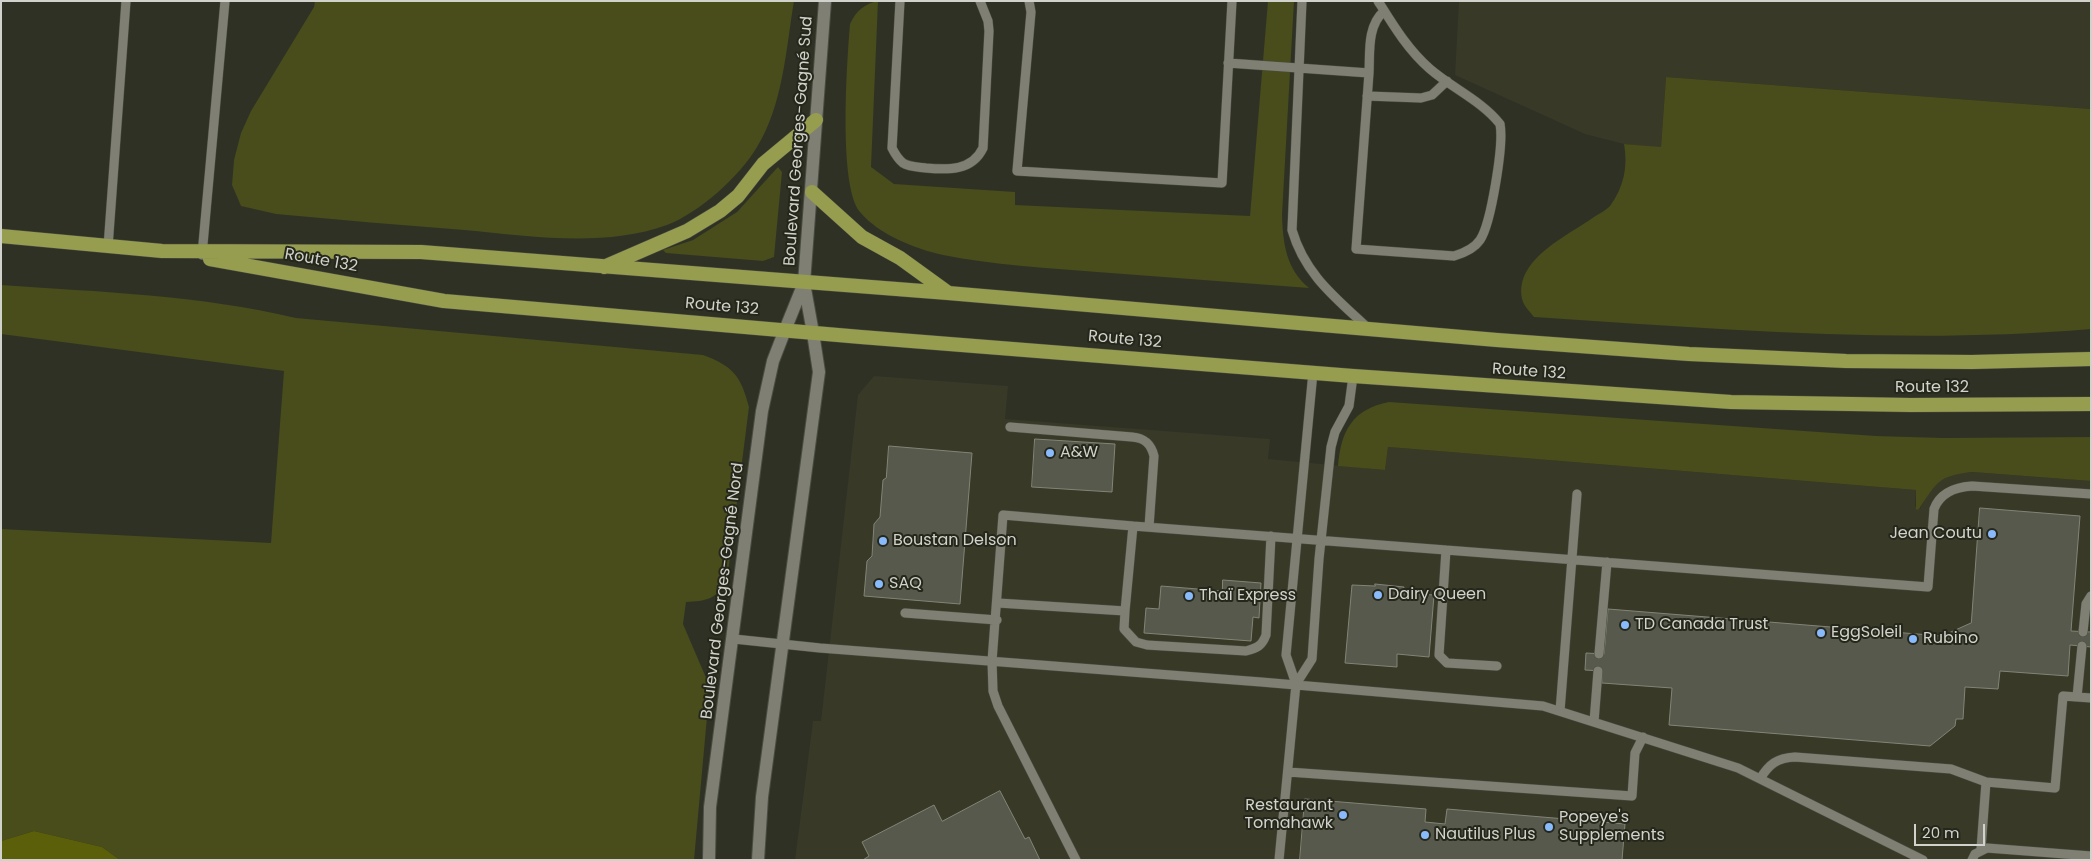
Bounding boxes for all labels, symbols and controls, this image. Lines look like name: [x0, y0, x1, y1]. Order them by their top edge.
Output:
street label: Boulevard Georges-Gagné Sud: [781, 15, 817, 267]
street label: Route 132: [283, 245, 359, 277]
street label: Route 132: [684, 294, 760, 320]
street label: Route 132: [1087, 327, 1163, 353]
street label: Route 132: [1491, 360, 1567, 384]
street label: Route 132: [1895, 378, 1969, 398]
place label: A&W: [1060, 443, 1098, 463]
marker: A&W: [1044, 447, 1056, 459]
street label: Boulevard Georges-Gagné Nord: [698, 462, 748, 720]
place label: Jean Coutu: [1889, 524, 1982, 544]
marker: Jean Coutu: [1986, 528, 1998, 540]
place label: Boustan Delson: [893, 531, 1017, 551]
marker: Boustan Delson: [877, 535, 889, 547]
place label: SAQ: [889, 574, 922, 594]
marker: SAQ: [873, 578, 885, 590]
place label: Dairy Queen: [1388, 585, 1486, 605]
place label: Thaï Express: [1199, 586, 1296, 606]
marker: Dairy Queen: [1372, 589, 1384, 601]
marker: Thaï Express: [1183, 590, 1195, 602]
place label: TD Canada Trust: [1635, 615, 1768, 635]
marker: TD Canada Trust: [1619, 619, 1631, 631]
place label: EggSoleil: [1831, 623, 1902, 643]
marker: EggSoleil: [1815, 627, 1827, 639]
place label: Rubino: [1923, 629, 1978, 649]
marker: Rubino: [1907, 633, 1919, 645]
place label: Restaurant Tomahawk: [1244, 796, 1333, 834]
place label: Popeye's Supplements: [1559, 808, 1665, 846]
marker: Restaurant Tomahawk: [1337, 809, 1349, 821]
scale bar: [1917, 814, 1988, 846]
marker: Popeye's Supplements: [1543, 821, 1555, 833]
text: 20 m: [1922, 822, 1960, 843]
place label: Nautilus Plus: [1435, 825, 1536, 845]
marker: Nautilus Plus: [1419, 829, 1431, 841]

